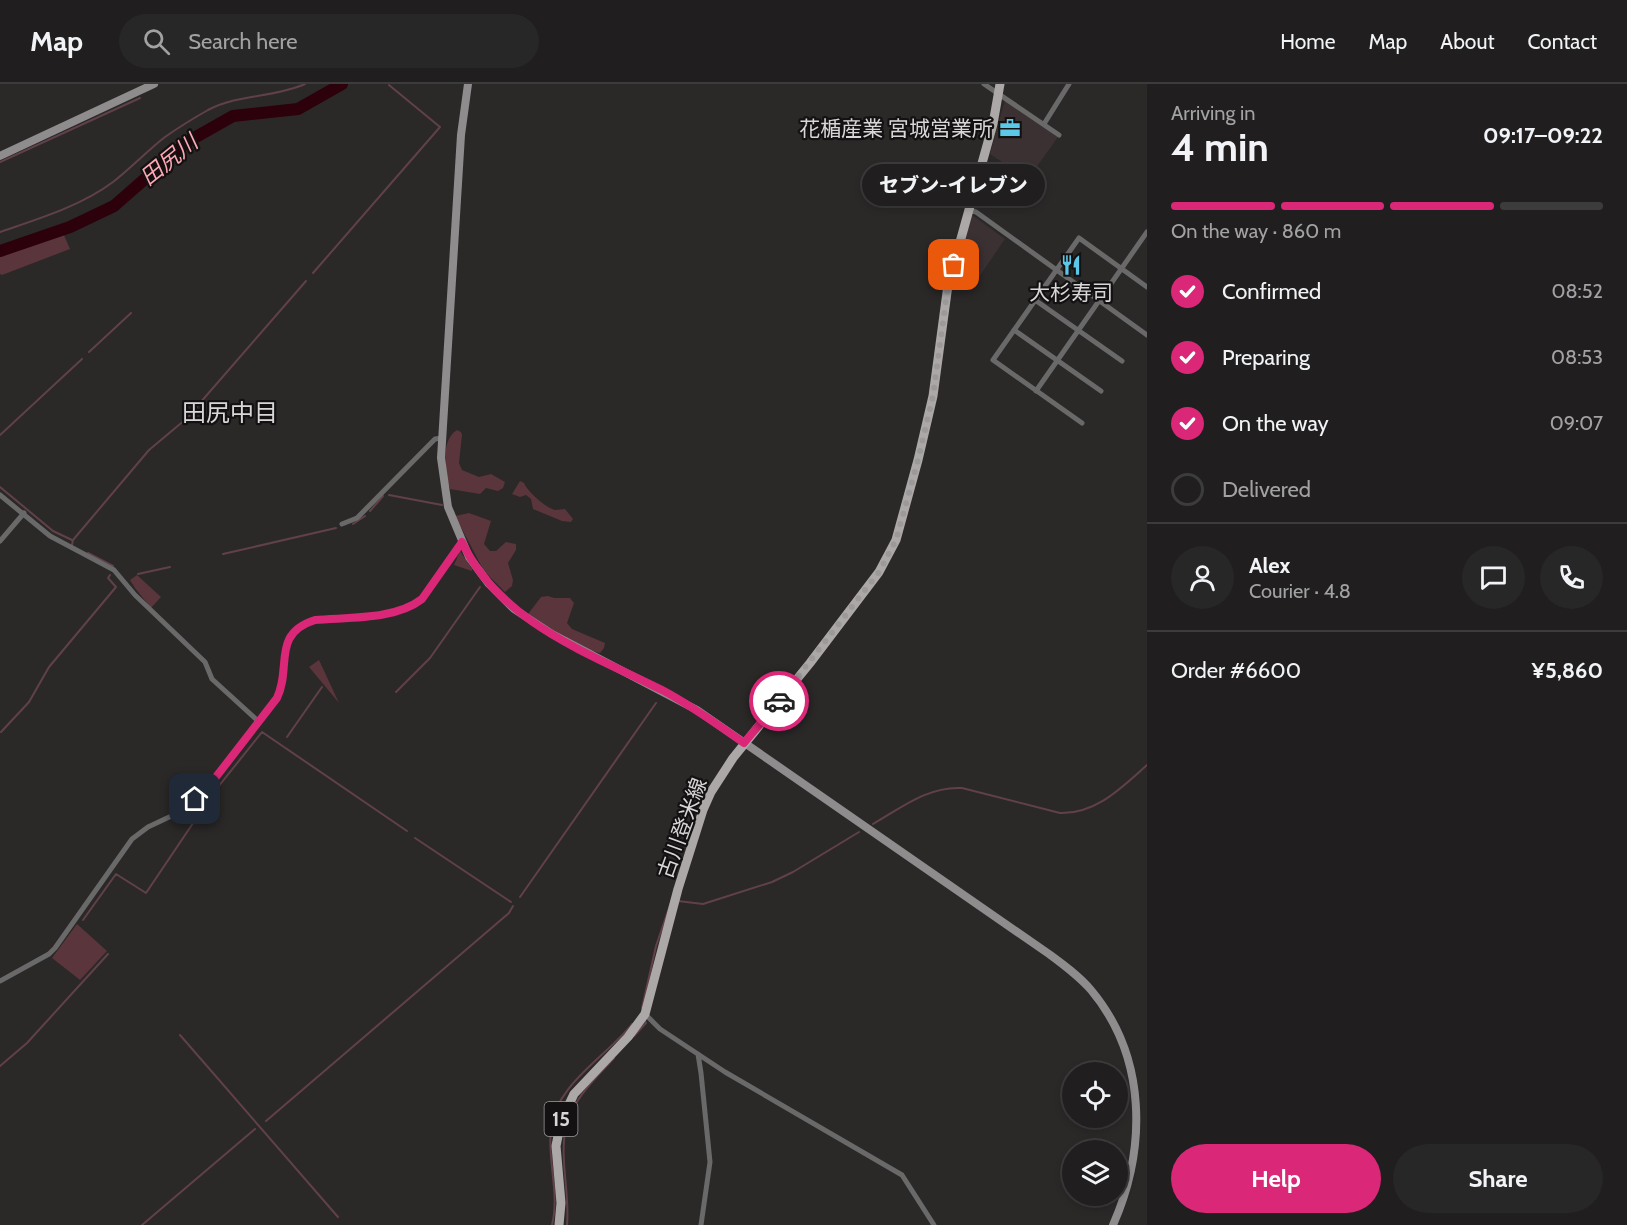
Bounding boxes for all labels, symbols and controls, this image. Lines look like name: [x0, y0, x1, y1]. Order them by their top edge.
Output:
search box: [119, 14, 539, 68]
text: Map: [30, 24, 83, 58]
icon: search: [140, 25, 173, 58]
text: Search here: [188, 28, 297, 55]
text: Home: [1280, 29, 1336, 54]
text: Map: [1369, 29, 1407, 54]
text: About: [1440, 29, 1494, 54]
text: Contact: [1527, 29, 1597, 54]
text: Arriving in: [1171, 101, 1255, 125]
place label: 花楯産業 宮城営業所: [799, 116, 993, 141]
office icon: 花楯産業 宮城営業所: [998, 116, 1022, 140]
text: 09:17–09:22: [1483, 122, 1603, 149]
text: 4 min: [1171, 123, 1269, 171]
water label: 田尻川: [135, 127, 205, 191]
callout: セブン-イレブン: [862, 163, 1046, 205]
text: セブン-イレブン: [879, 173, 1028, 197]
text: On the way · 860 m: [1171, 219, 1341, 243]
pin: [928, 239, 979, 290]
icon: bag: [937, 248, 970, 281]
restaurant icon: 大杉寿司: [1059, 253, 1083, 277]
icon: check: [1171, 275, 1204, 308]
text: Confirmed: [1222, 278, 1321, 305]
text: 08:52: [1551, 279, 1603, 303]
place label: 大杉寿司: [1029, 280, 1113, 305]
icon: check: [1171, 341, 1204, 374]
text: Preparing: [1222, 344, 1310, 371]
text: 08:53: [1551, 345, 1603, 369]
district label: 田尻中目: [182, 398, 278, 427]
icon: check: [1171, 407, 1204, 440]
text: On the way: [1222, 410, 1329, 437]
text: 09:07: [1550, 411, 1603, 435]
text: Delivered: [1222, 476, 1311, 503]
button: person: [1171, 546, 1234, 609]
button: chat: [1462, 546, 1525, 609]
button: phone: [1540, 546, 1603, 609]
text: Alex: [1249, 552, 1290, 579]
text: Courier · 4.8: [1249, 579, 1351, 603]
text: Order #6600: [1171, 657, 1301, 684]
text: ¥5,860: [1532, 657, 1603, 684]
courier: [749, 671, 809, 731]
icon: car: [763, 685, 796, 718]
pin: [169, 773, 220, 824]
street label: 古川登米線: [652, 774, 712, 882]
icon: home: [178, 782, 211, 815]
map controls: [1062, 1062, 1128, 1206]
button: locate: [1062, 1062, 1128, 1128]
road number: 15: [544, 1102, 578, 1136]
button: layers: [1062, 1140, 1128, 1206]
button: Help: [1171, 1144, 1381, 1213]
button: Share: [1393, 1144, 1603, 1213]

